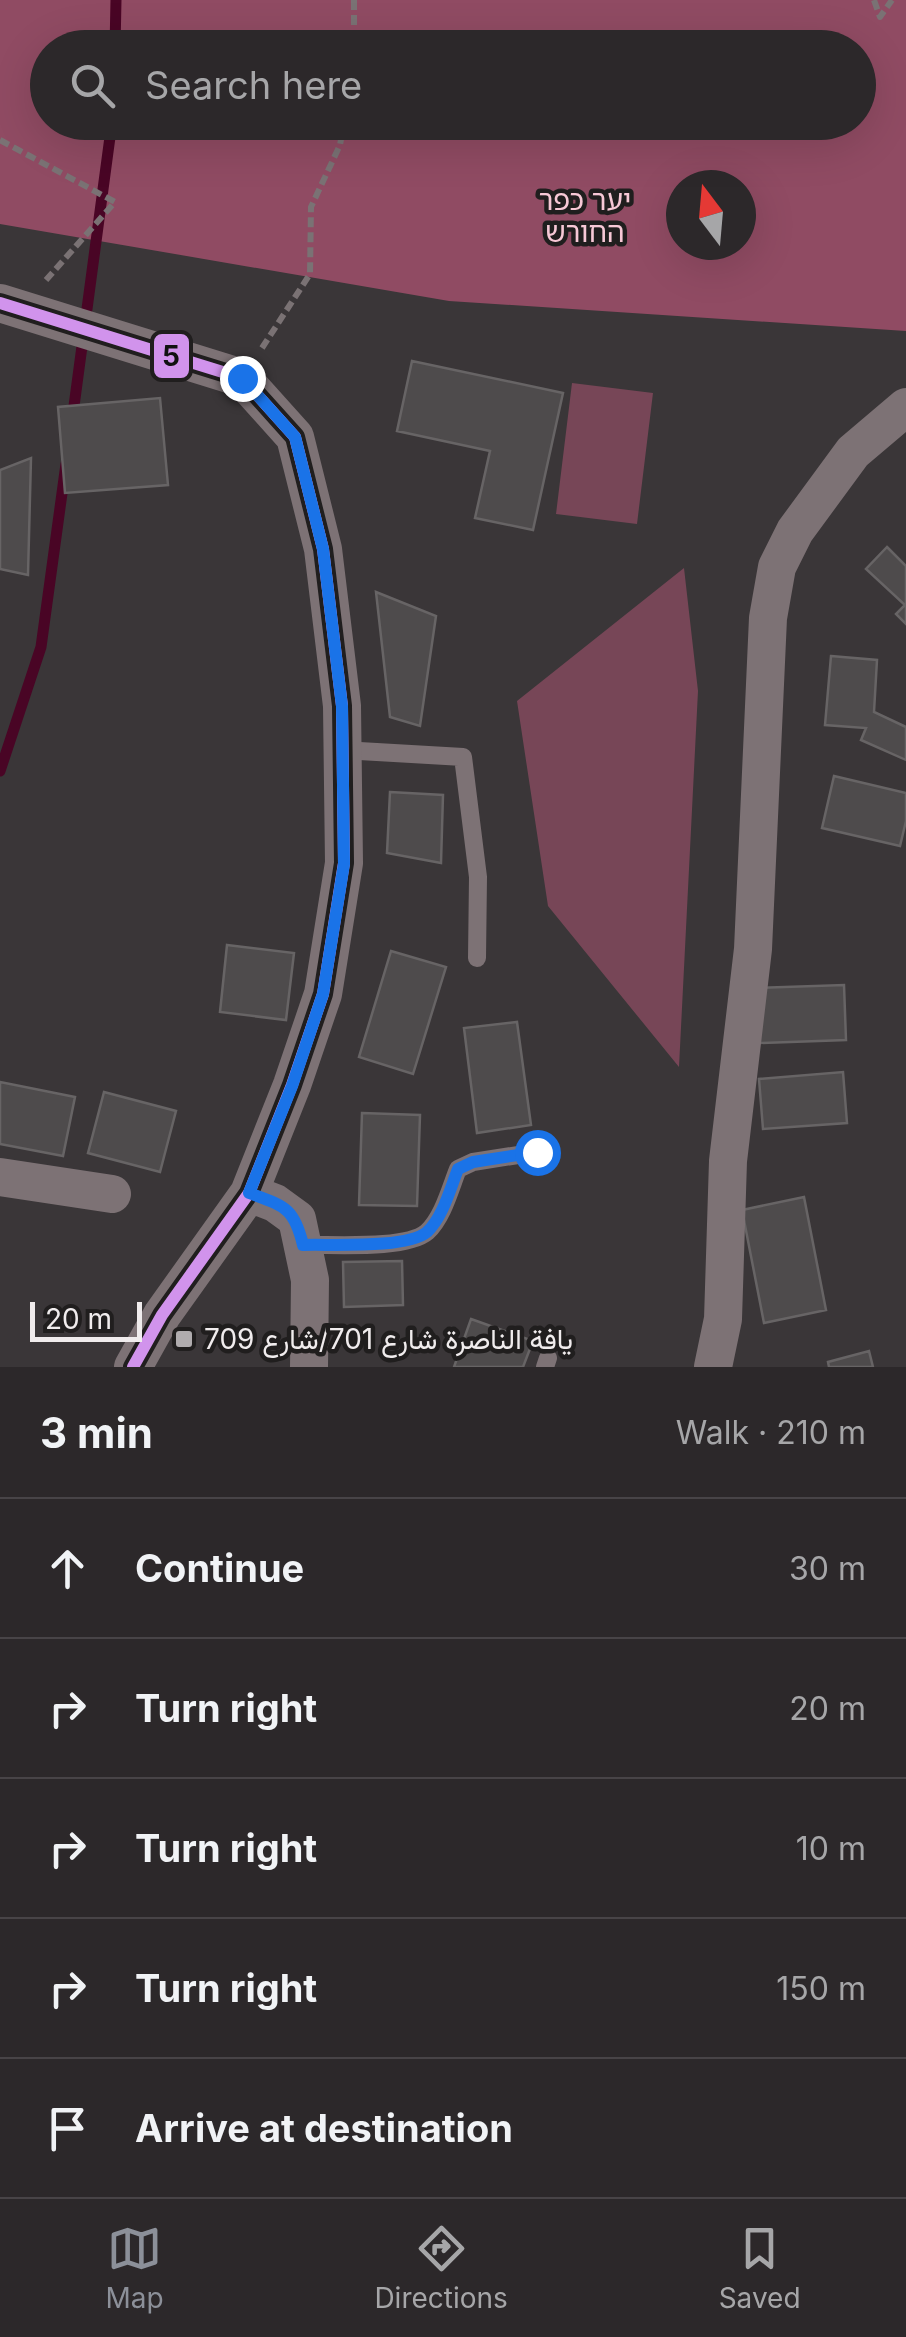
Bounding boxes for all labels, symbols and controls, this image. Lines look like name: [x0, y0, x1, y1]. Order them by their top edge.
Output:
search box: [30, 30, 876, 140]
icon: search: [65, 58, 120, 113]
text: Search here: [145, 62, 362, 108]
north arrow: [666, 170, 756, 260]
park label: יער כפר החורש: [539, 183, 631, 249]
line badge: 5: [152, 332, 191, 380]
text: 5: [162, 339, 180, 373]
route end: [220, 356, 266, 402]
route start: [515, 1130, 561, 1176]
scale bar: [30, 1297, 142, 1342]
text: 20 m: [45, 1302, 112, 1336]
place label: يافة الناصرة شارع 701/شارع 709: [204, 1322, 573, 1358]
marker: يافة الناصرة شارع 701/شارع 709: [173, 1328, 195, 1350]
text: 3 min: [40, 1407, 153, 1458]
text: Walk · 210 m: [676, 1413, 866, 1452]
icon: ahead: [40, 1541, 95, 1596]
text: Continue: [135, 1545, 304, 1591]
text: 30 m: [789, 1549, 866, 1588]
icon: right: [40, 1681, 95, 1736]
text: Turn right: [135, 1685, 317, 1731]
text: 20 m: [789, 1689, 866, 1728]
icon: right: [40, 1821, 95, 1876]
text: Turn right: [135, 1825, 317, 1871]
text: 10 m: [796, 1829, 866, 1868]
icon: right: [40, 1961, 95, 2016]
text: Turn right: [135, 1965, 317, 2011]
text: 150 m: [776, 1969, 866, 2008]
icon: arrive: [40, 2101, 95, 2156]
text: Arrive at destination: [135, 2105, 513, 2151]
tab: Map: [105, 2221, 164, 2315]
tab: Directions: [374, 2221, 508, 2315]
tab: Saved: [719, 2221, 801, 2315]

